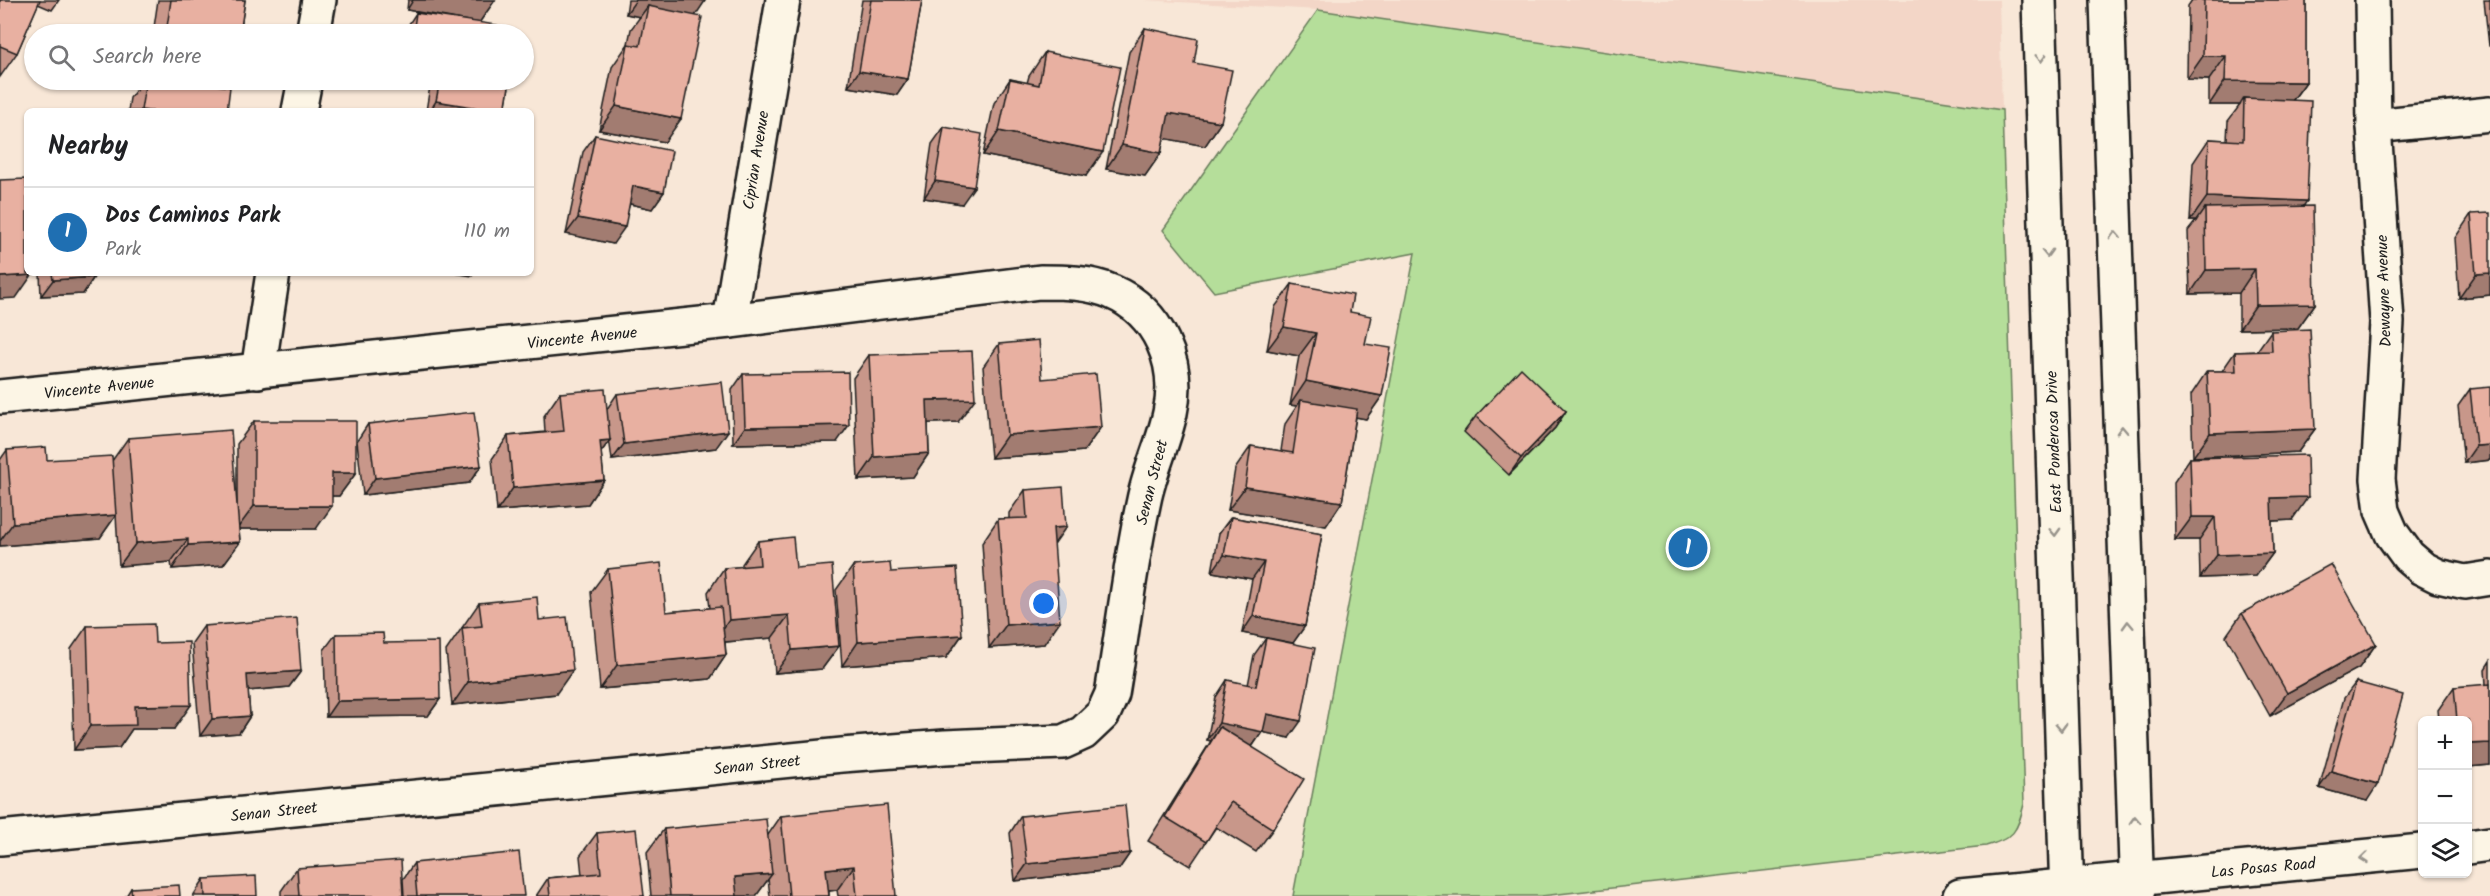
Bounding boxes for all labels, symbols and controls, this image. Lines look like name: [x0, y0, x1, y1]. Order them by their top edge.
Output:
search box: [24, 24, 534, 90]
text: Search here: [93, 40, 201, 75]
icon: search: [45, 41, 78, 74]
one-way arrow: [2034, 54, 2047, 63]
street label: Ciprian Avenue: [736, 109, 777, 211]
text: Nearby: [48, 126, 128, 168]
text: Dos Caminos Park: [105, 199, 280, 234]
text: 1: [64, 216, 71, 248]
text: 110 m: [464, 216, 510, 248]
one-way arrow: [2109, 230, 2121, 239]
text: Park: [105, 234, 141, 266]
street label: Dewayne Avenue: [2370, 234, 2399, 348]
one-way arrow: [2040, 249, 2053, 258]
street label: Vincente Avenue: [526, 320, 638, 357]
street label: Vincente Avenue: [43, 370, 155, 407]
street label: East Ponderosa Drive: [2040, 370, 2069, 514]
one-way arrow: [2115, 425, 2128, 434]
street label: Senan Street: [1130, 436, 1175, 528]
pin: 1: [1668, 526, 1708, 570]
one-way arrow: [2049, 528, 2062, 537]
your location: [1029, 589, 1058, 618]
one-way arrow: [2122, 620, 2135, 629]
map controls: [2418, 716, 2472, 878]
button: +: [2418, 716, 2472, 770]
one-way arrow: [2055, 723, 2068, 732]
street label: Senan Street: [712, 748, 803, 782]
button: −: [2418, 770, 2472, 824]
street label: Senan Street: [229, 795, 320, 829]
one-way arrow: [2129, 815, 2141, 824]
button: layers: [2418, 824, 2472, 878]
street label: Las Posas Road: [2210, 851, 2318, 886]
one-way arrow: [2360, 851, 2369, 864]

